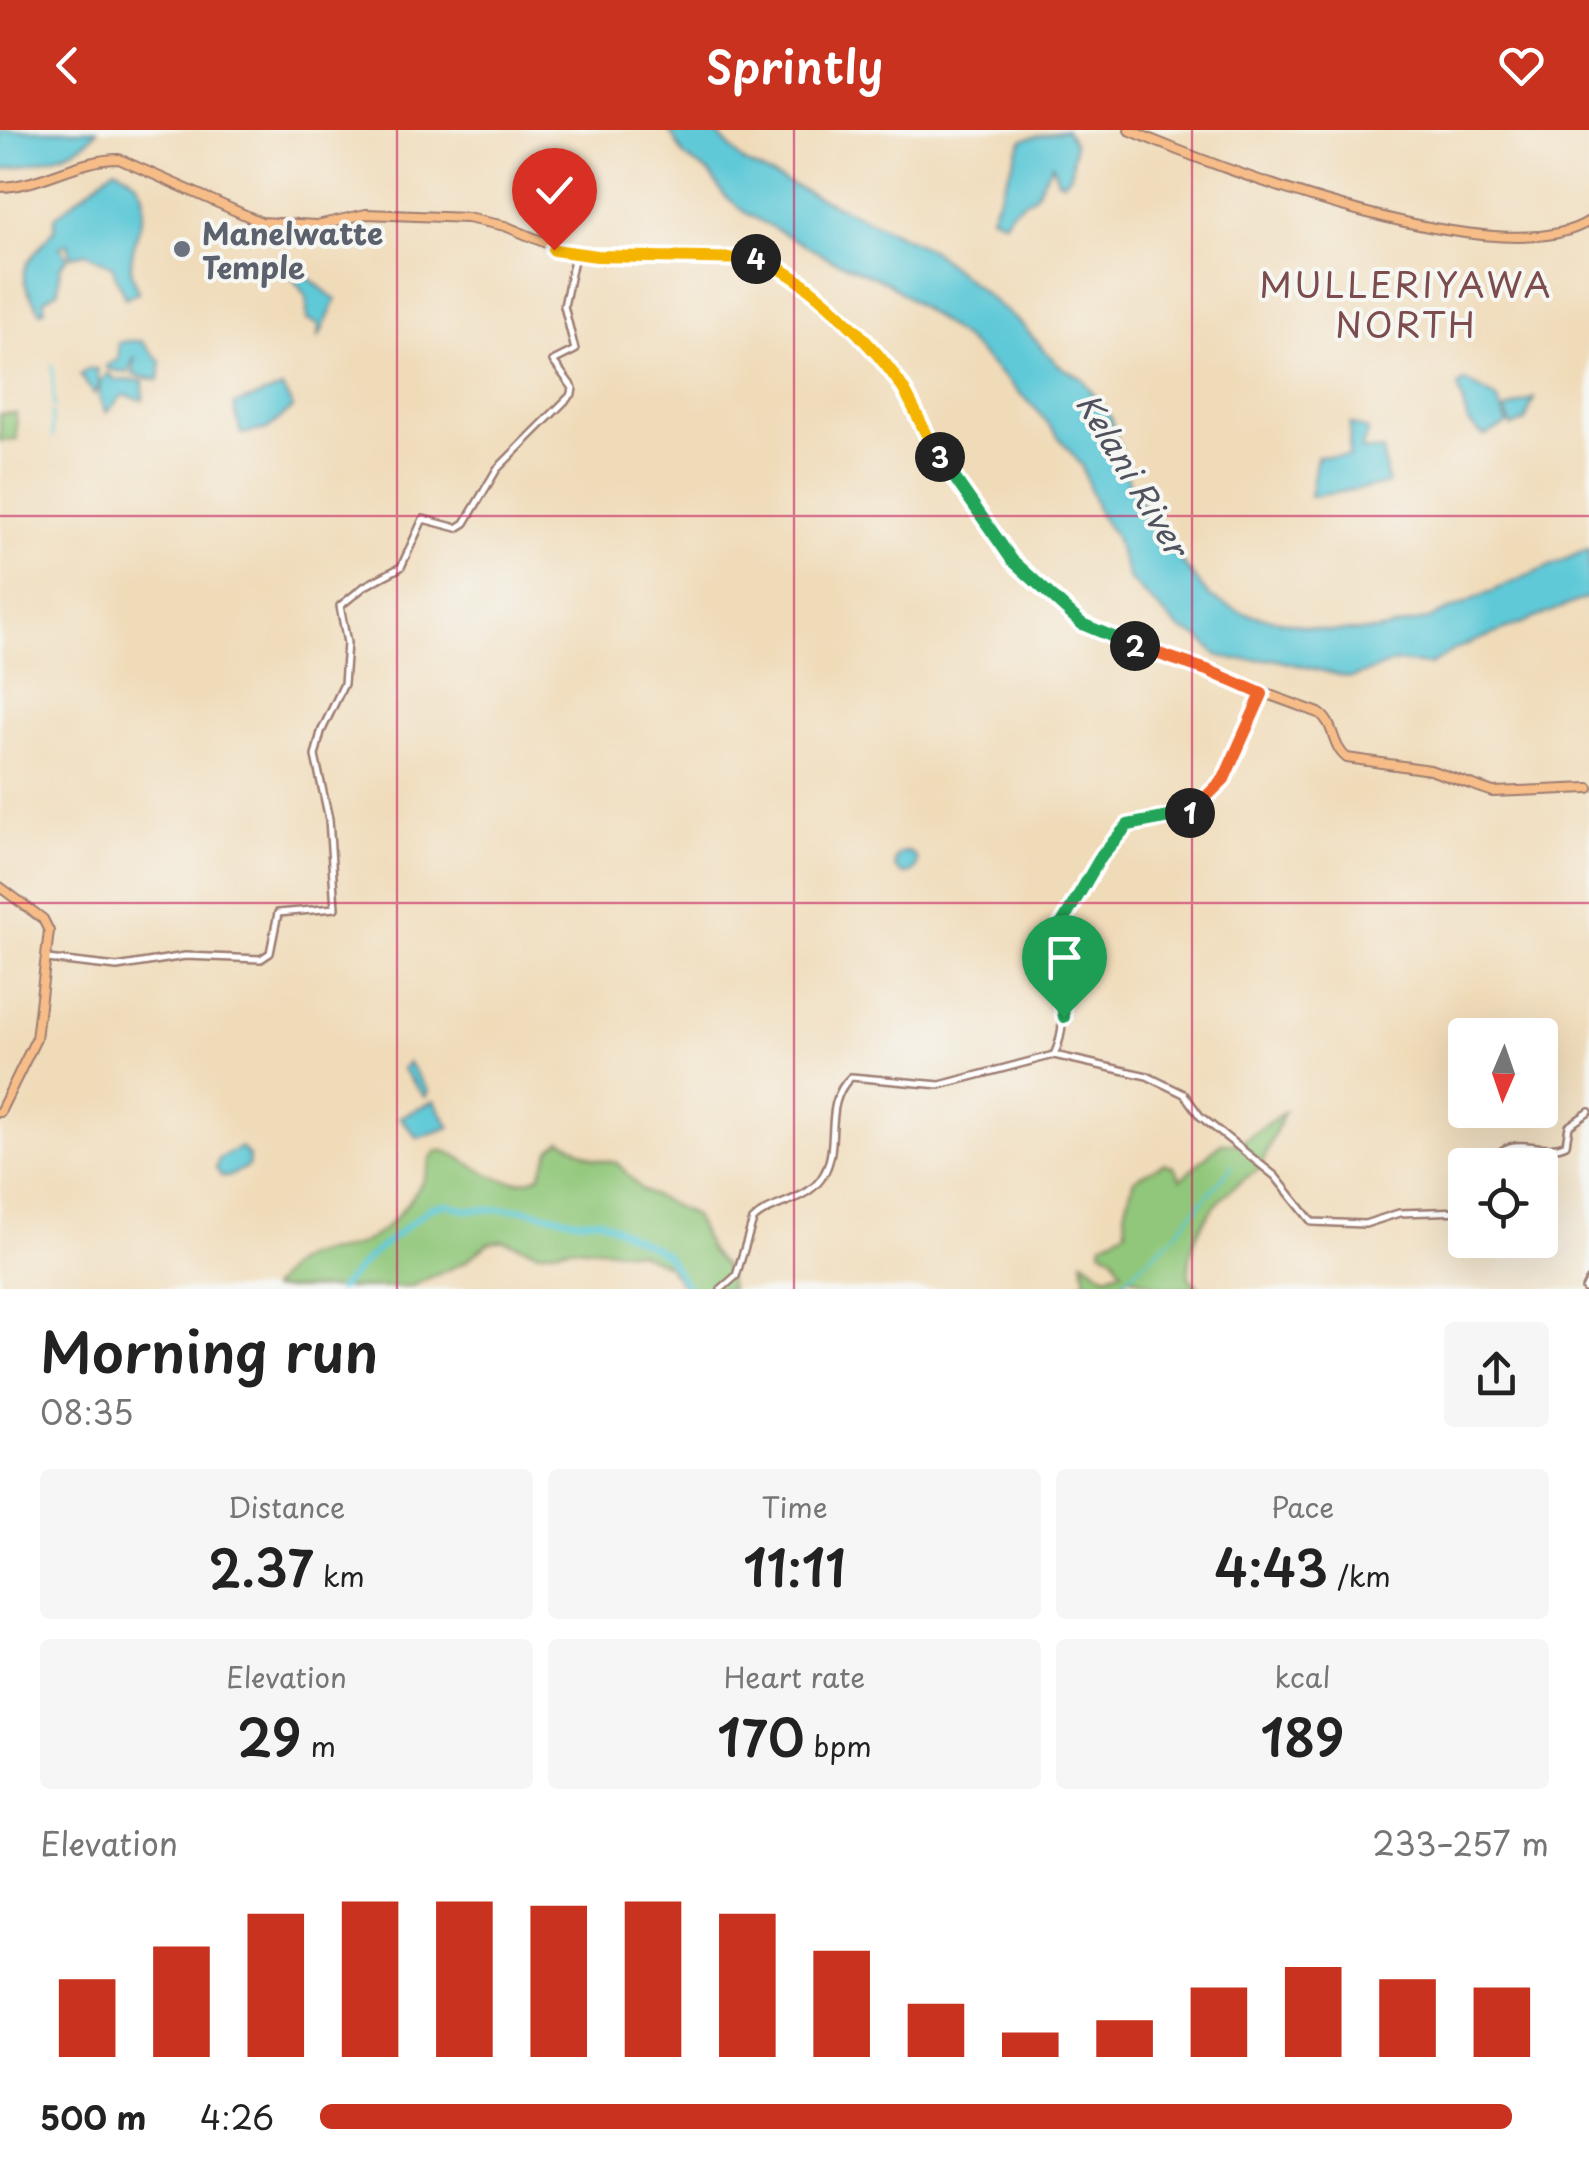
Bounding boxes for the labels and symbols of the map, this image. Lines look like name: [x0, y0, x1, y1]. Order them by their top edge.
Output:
pin: [512, 148, 597, 251]
place label: Manelwatte Temple: [202, 210, 383, 289]
pin: 4: [731, 234, 781, 284]
marker: Manelwatte Temple: [171, 238, 193, 260]
district label: MULLERIYAWA NORTH: [1259, 257, 1553, 350]
water label: Kelani River: [1065, 383, 1203, 568]
pin: 3: [915, 432, 965, 482]
pin: 2: [1110, 621, 1160, 671]
pin: 1: [1165, 788, 1215, 838]
pin: [1022, 915, 1107, 1018]
north arrow: [1448, 1018, 1558, 1128]

